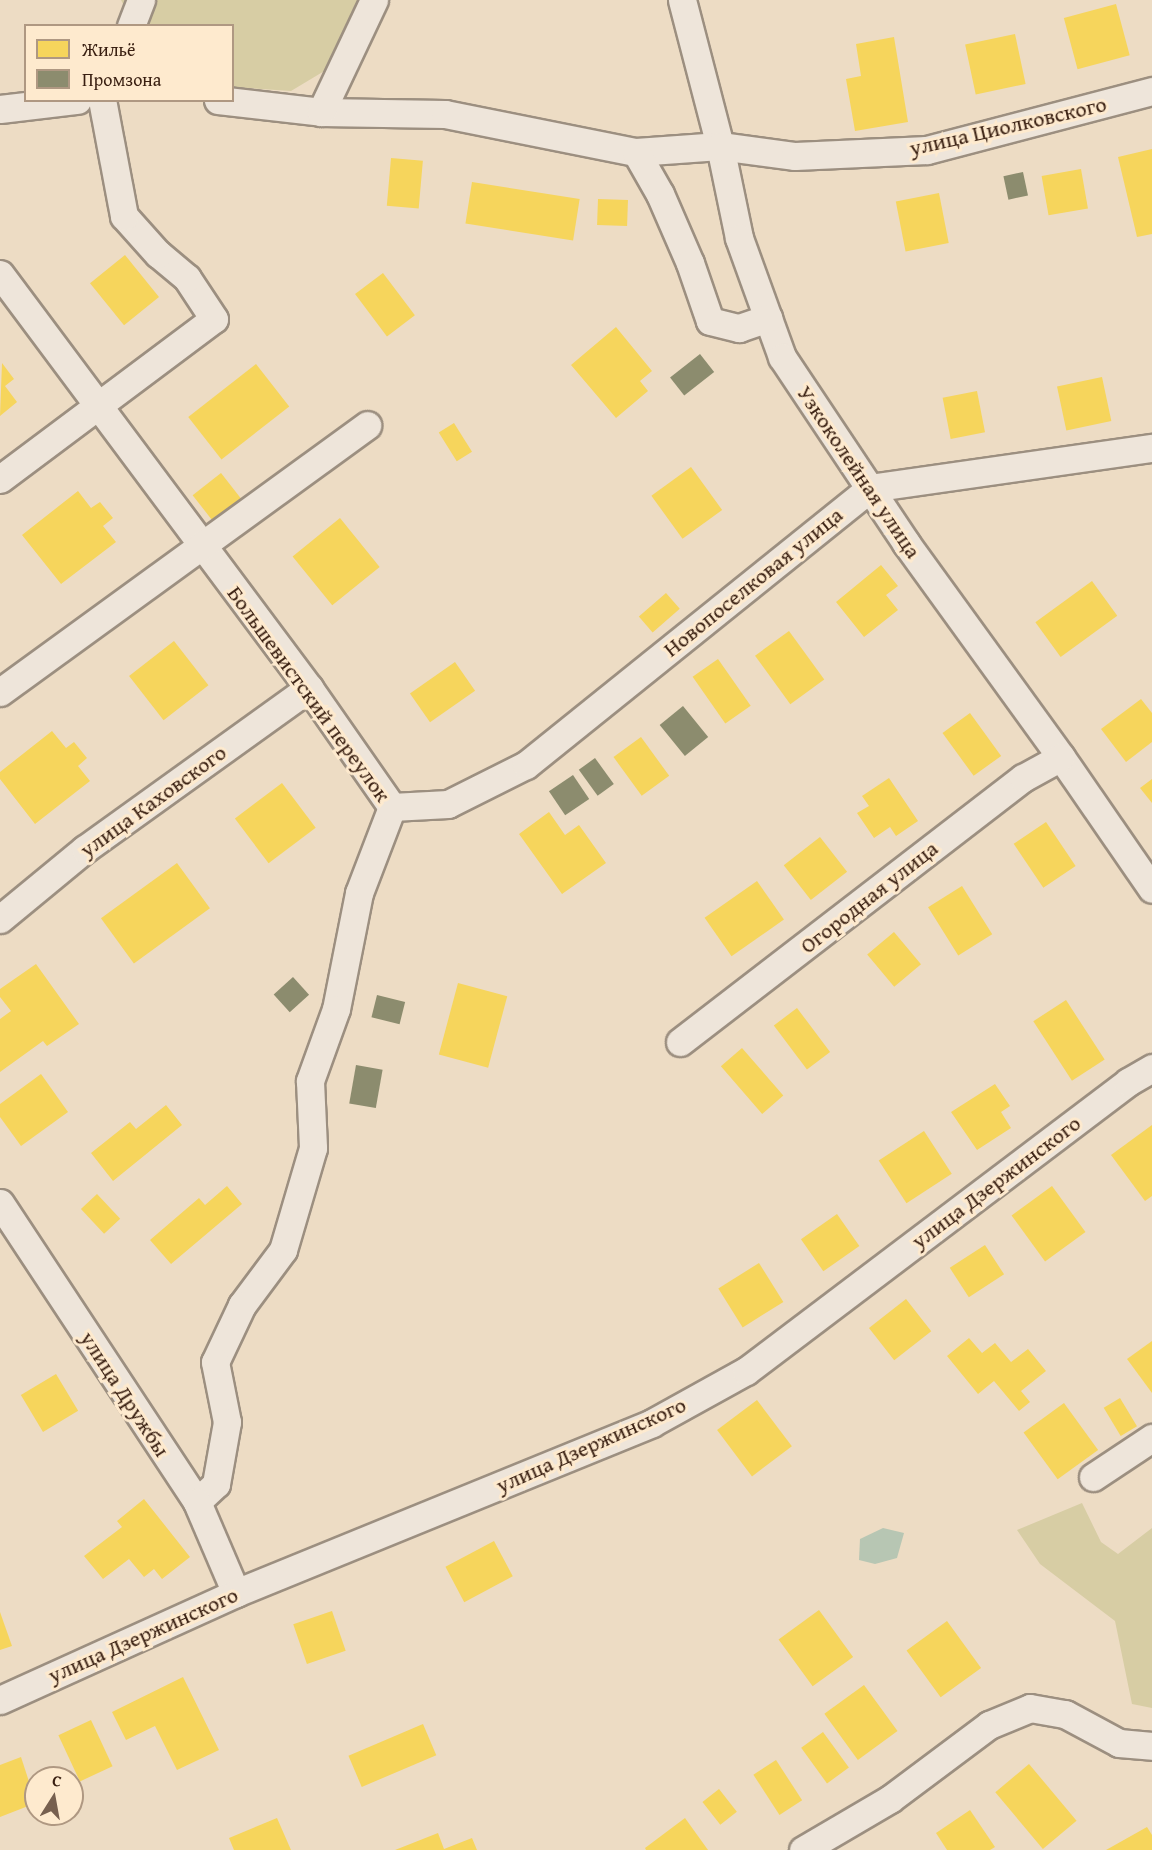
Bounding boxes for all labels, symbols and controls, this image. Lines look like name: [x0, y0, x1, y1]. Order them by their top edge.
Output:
legend: [24, 24, 234, 102]
text: Жильё: [82, 36, 136, 63]
text: Промзона: [82, 66, 161, 93]
street label: улица Циолковского: [907, 90, 1109, 162]
street label: Узкоколейная улица: [791, 381, 927, 563]
street label: Новопоселковая улица: [658, 502, 848, 662]
street label: Большевистский переулок: [222, 581, 396, 807]
street label: улица Каховского: [75, 739, 231, 863]
street label: Огородная улица: [795, 835, 943, 959]
street label: улица Дзержинского: [906, 1110, 1086, 1254]
street label: улица Дружбы: [75, 1326, 175, 1462]
street label: улица Дзержинского: [492, 1391, 690, 1499]
street label: улица Дзержинского: [44, 1581, 242, 1689]
north arrow: [24, 1766, 84, 1826]
text: С: [50, 1768, 64, 1793]

